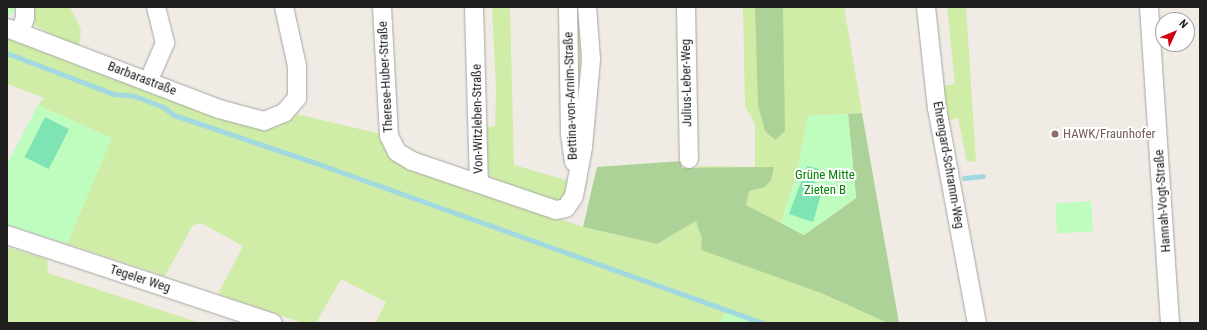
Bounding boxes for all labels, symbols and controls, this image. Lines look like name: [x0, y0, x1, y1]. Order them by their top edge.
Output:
north arrow: [1155, 12, 1195, 52]
text: N: [1176, 17, 1190, 31]
street label: Therese-Huber-Straße: [375, 21, 397, 133]
street label: Bettina-von-Arnim-Straße: [561, 32, 581, 160]
street label: Julius-Leber-Weg: [678, 39, 696, 127]
street label: Barbarastraße: [105, 59, 179, 99]
street label: Von-Witzleben-Straße: [469, 64, 487, 174]
street label: Ehrengard-Schramm-Weg: [929, 100, 967, 230]
place label: HAWK/Fraunhofer: [1063, 126, 1155, 142]
marker: HAWK/Fraunhofer: [1050, 129, 1060, 139]
street label: Hannah-Vogt-Straße: [1152, 149, 1174, 253]
park label: Grüne Mitte Zieten B: [795, 168, 855, 199]
street label: Tegeler Weg: [108, 262, 172, 296]

